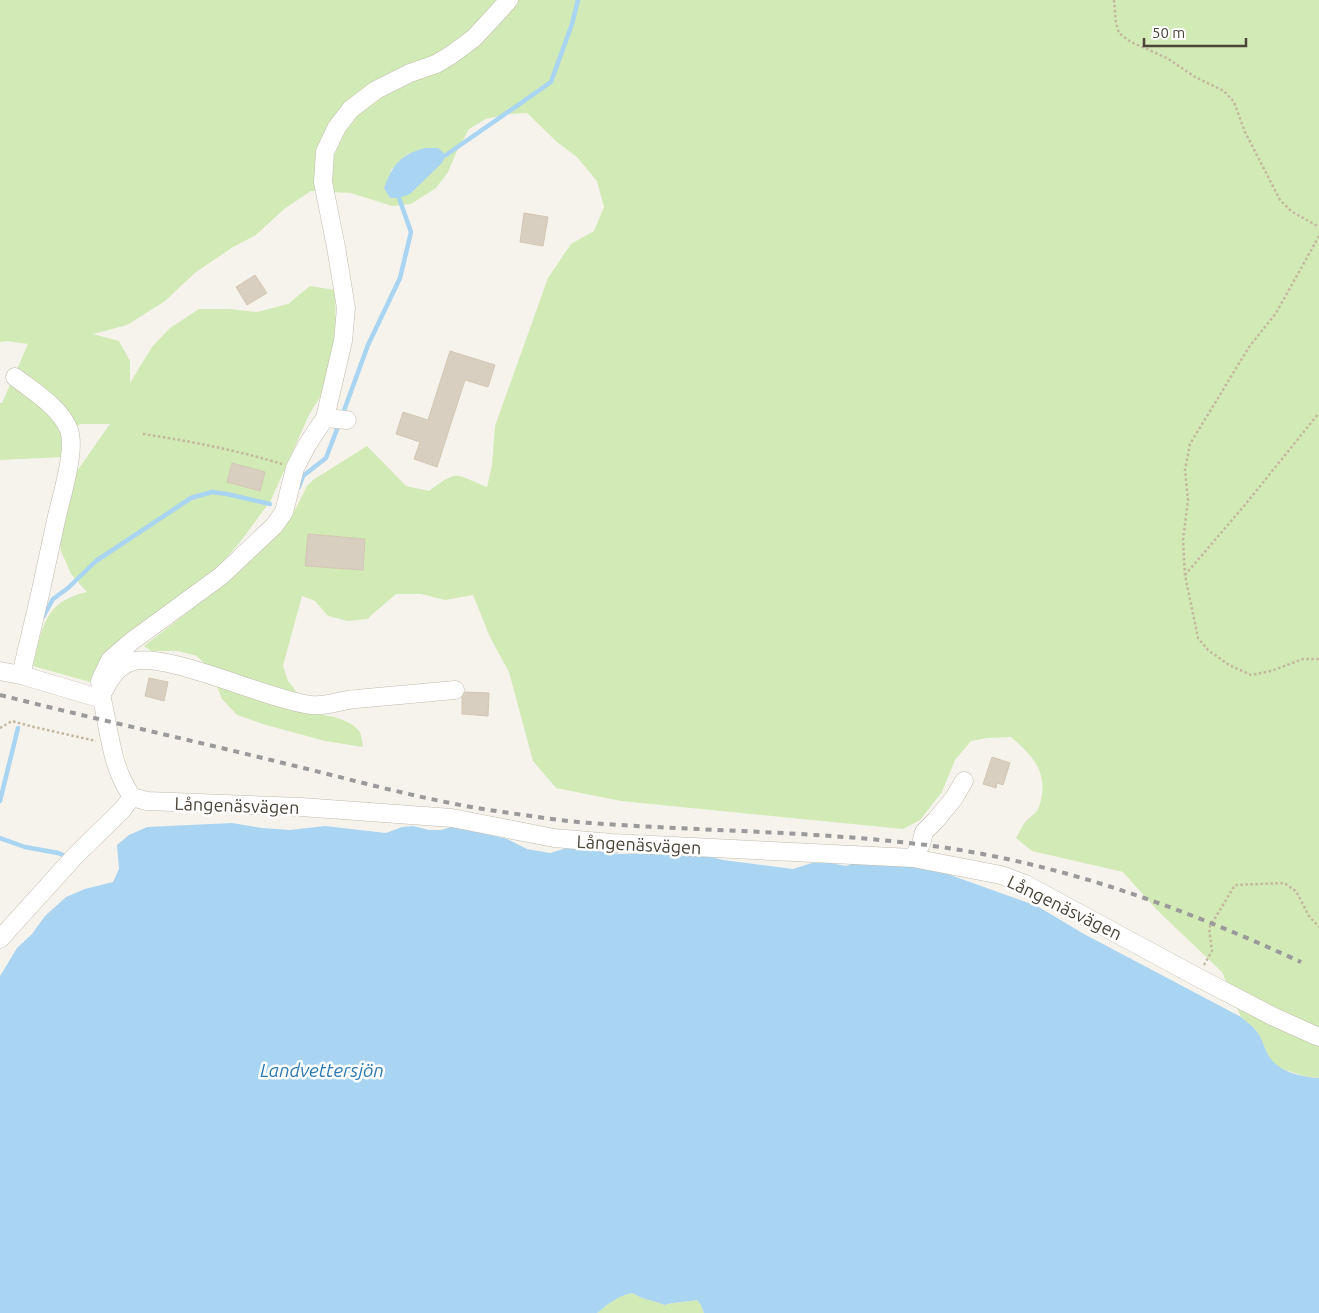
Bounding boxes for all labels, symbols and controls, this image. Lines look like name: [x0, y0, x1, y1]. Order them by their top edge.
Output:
scale bar: [1144, 15, 1246, 47]
text: 50 m: [1152, 24, 1185, 41]
street label: Långenäsvägen: [174, 793, 300, 817]
street label: Långenäsvägen: [576, 831, 702, 857]
street label: Långenäsvägen: [1004, 871, 1126, 943]
water label: Landvettersjön: [260, 1059, 384, 1081]

